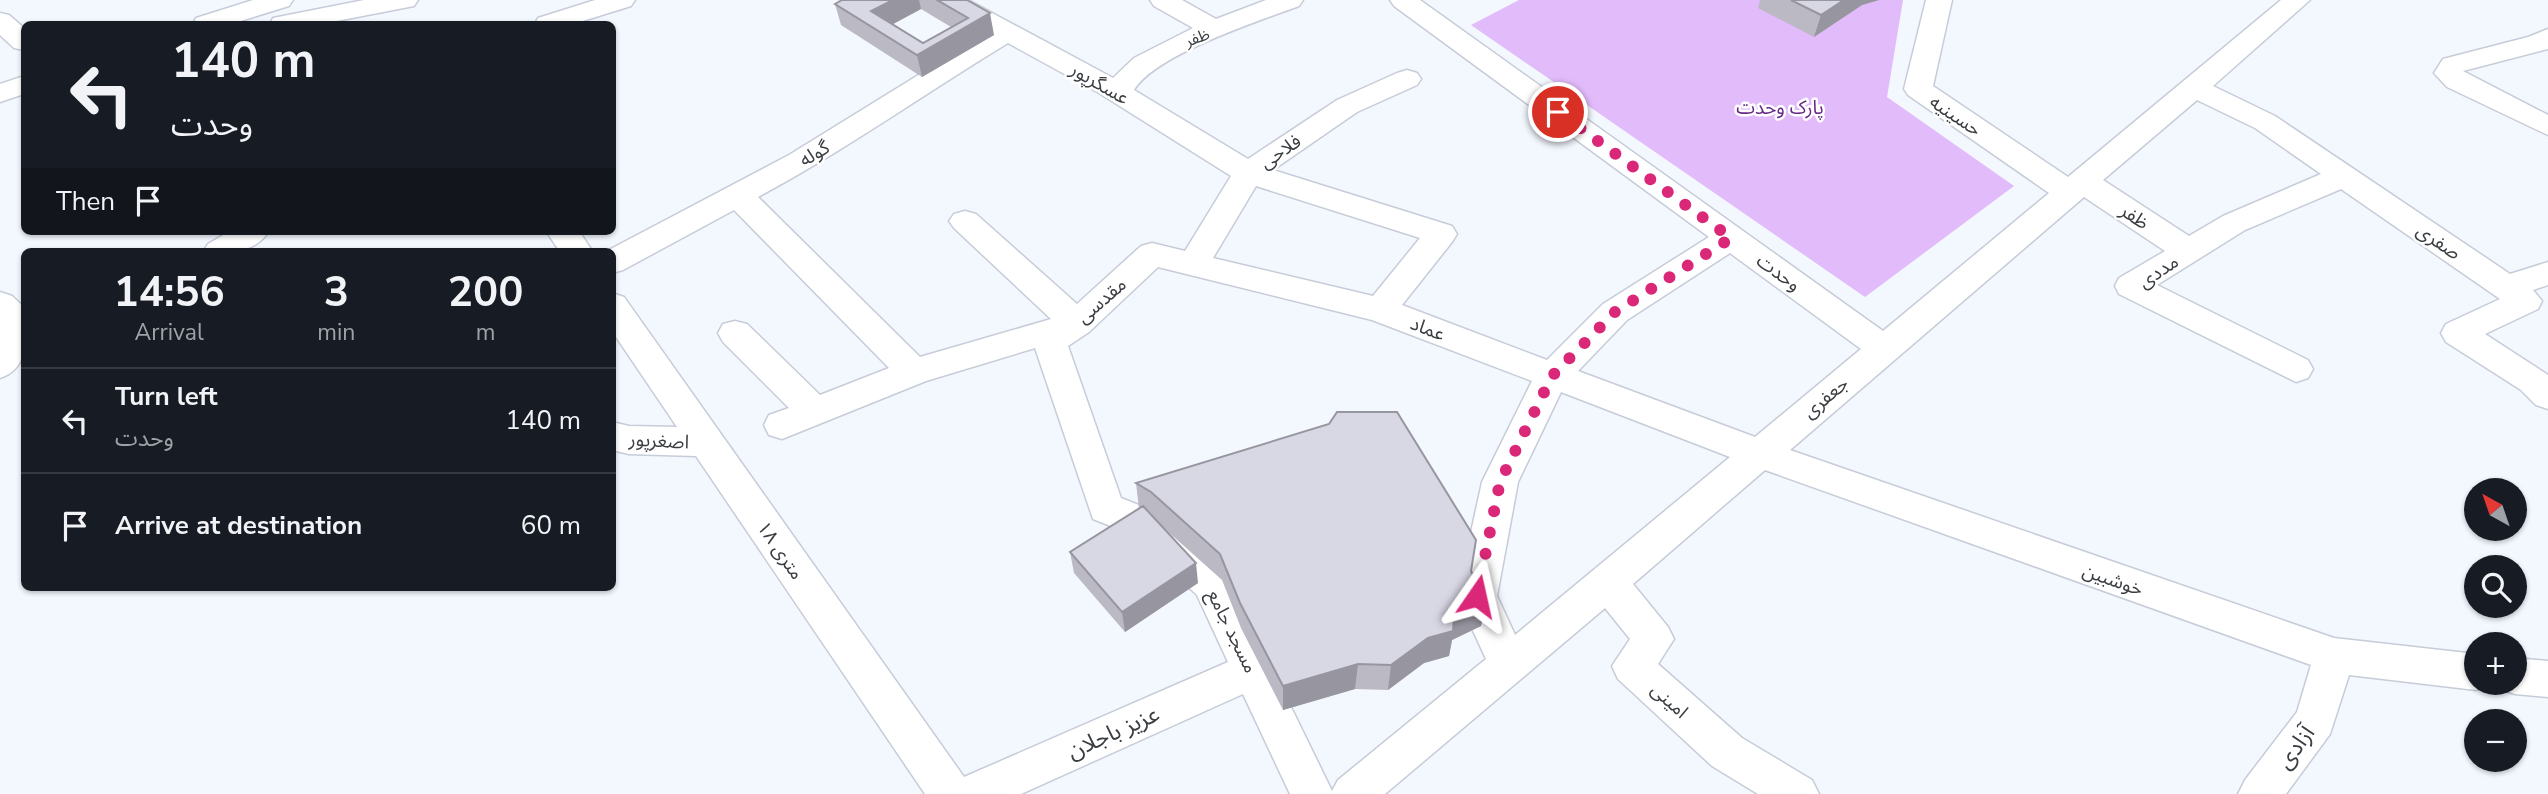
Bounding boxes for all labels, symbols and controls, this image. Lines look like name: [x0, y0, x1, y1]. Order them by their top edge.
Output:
street label: ظفر: [1181, 23, 1213, 53]
text: 140 m: [171, 27, 315, 94]
icon: left: [56, 49, 147, 140]
street label: عسگرپور: [1064, 56, 1134, 111]
pin: [1528, 82, 1588, 142]
street label: حسینیه: [1924, 89, 1986, 143]
icon: arrive: [1539, 93, 1577, 131]
park label: پارک وحدت: [1736, 95, 1824, 121]
text: وحدت: [171, 103, 253, 146]
street label: فلاحی: [1255, 128, 1307, 175]
street label: گوله: [795, 134, 835, 173]
icon: arrive: [129, 182, 167, 220]
text: Then: [56, 184, 115, 219]
street label: ظفر: [2114, 197, 2154, 236]
street label: صفری: [2411, 217, 2466, 266]
street label: وحدت: [1751, 248, 1806, 298]
street label: مددی: [2133, 249, 2184, 295]
text: 14:56: [114, 264, 225, 321]
text: 3: [324, 264, 349, 321]
text: 200: [448, 264, 523, 321]
street label: مقدسی: [1071, 272, 1132, 330]
street label: عماد: [1407, 311, 1449, 347]
text: Arrival: [135, 317, 204, 348]
text: min: [317, 317, 355, 348]
text: m: [476, 317, 496, 348]
street label: جعفری: [1797, 371, 1854, 425]
text: Turn left: [115, 379, 218, 414]
icon: left: [56, 402, 94, 440]
text: 140 m: [505, 403, 581, 438]
text: وحدت: [115, 423, 174, 454]
street label: اصغرپور: [627, 426, 690, 456]
north arrow: [2464, 478, 2527, 541]
map controls: [2464, 478, 2527, 772]
icon: arrive: [56, 507, 94, 545]
text: Arrive at destination: [115, 508, 362, 543]
text: 60 m: [521, 508, 581, 543]
street label: ۱۸ متری: [751, 516, 810, 585]
button: search: [2464, 555, 2527, 618]
street label: خوشبین: [2079, 557, 2146, 602]
position arrow: [1440, 559, 1514, 633]
street label: مسجد جامع: [1200, 585, 1264, 678]
button: +: [2464, 632, 2527, 695]
street label: امینی: [1645, 677, 1694, 724]
street label: عزیز باجلان: [1062, 698, 1164, 767]
button: −: [2464, 709, 2527, 772]
street label: آزادی: [2269, 718, 2323, 775]

